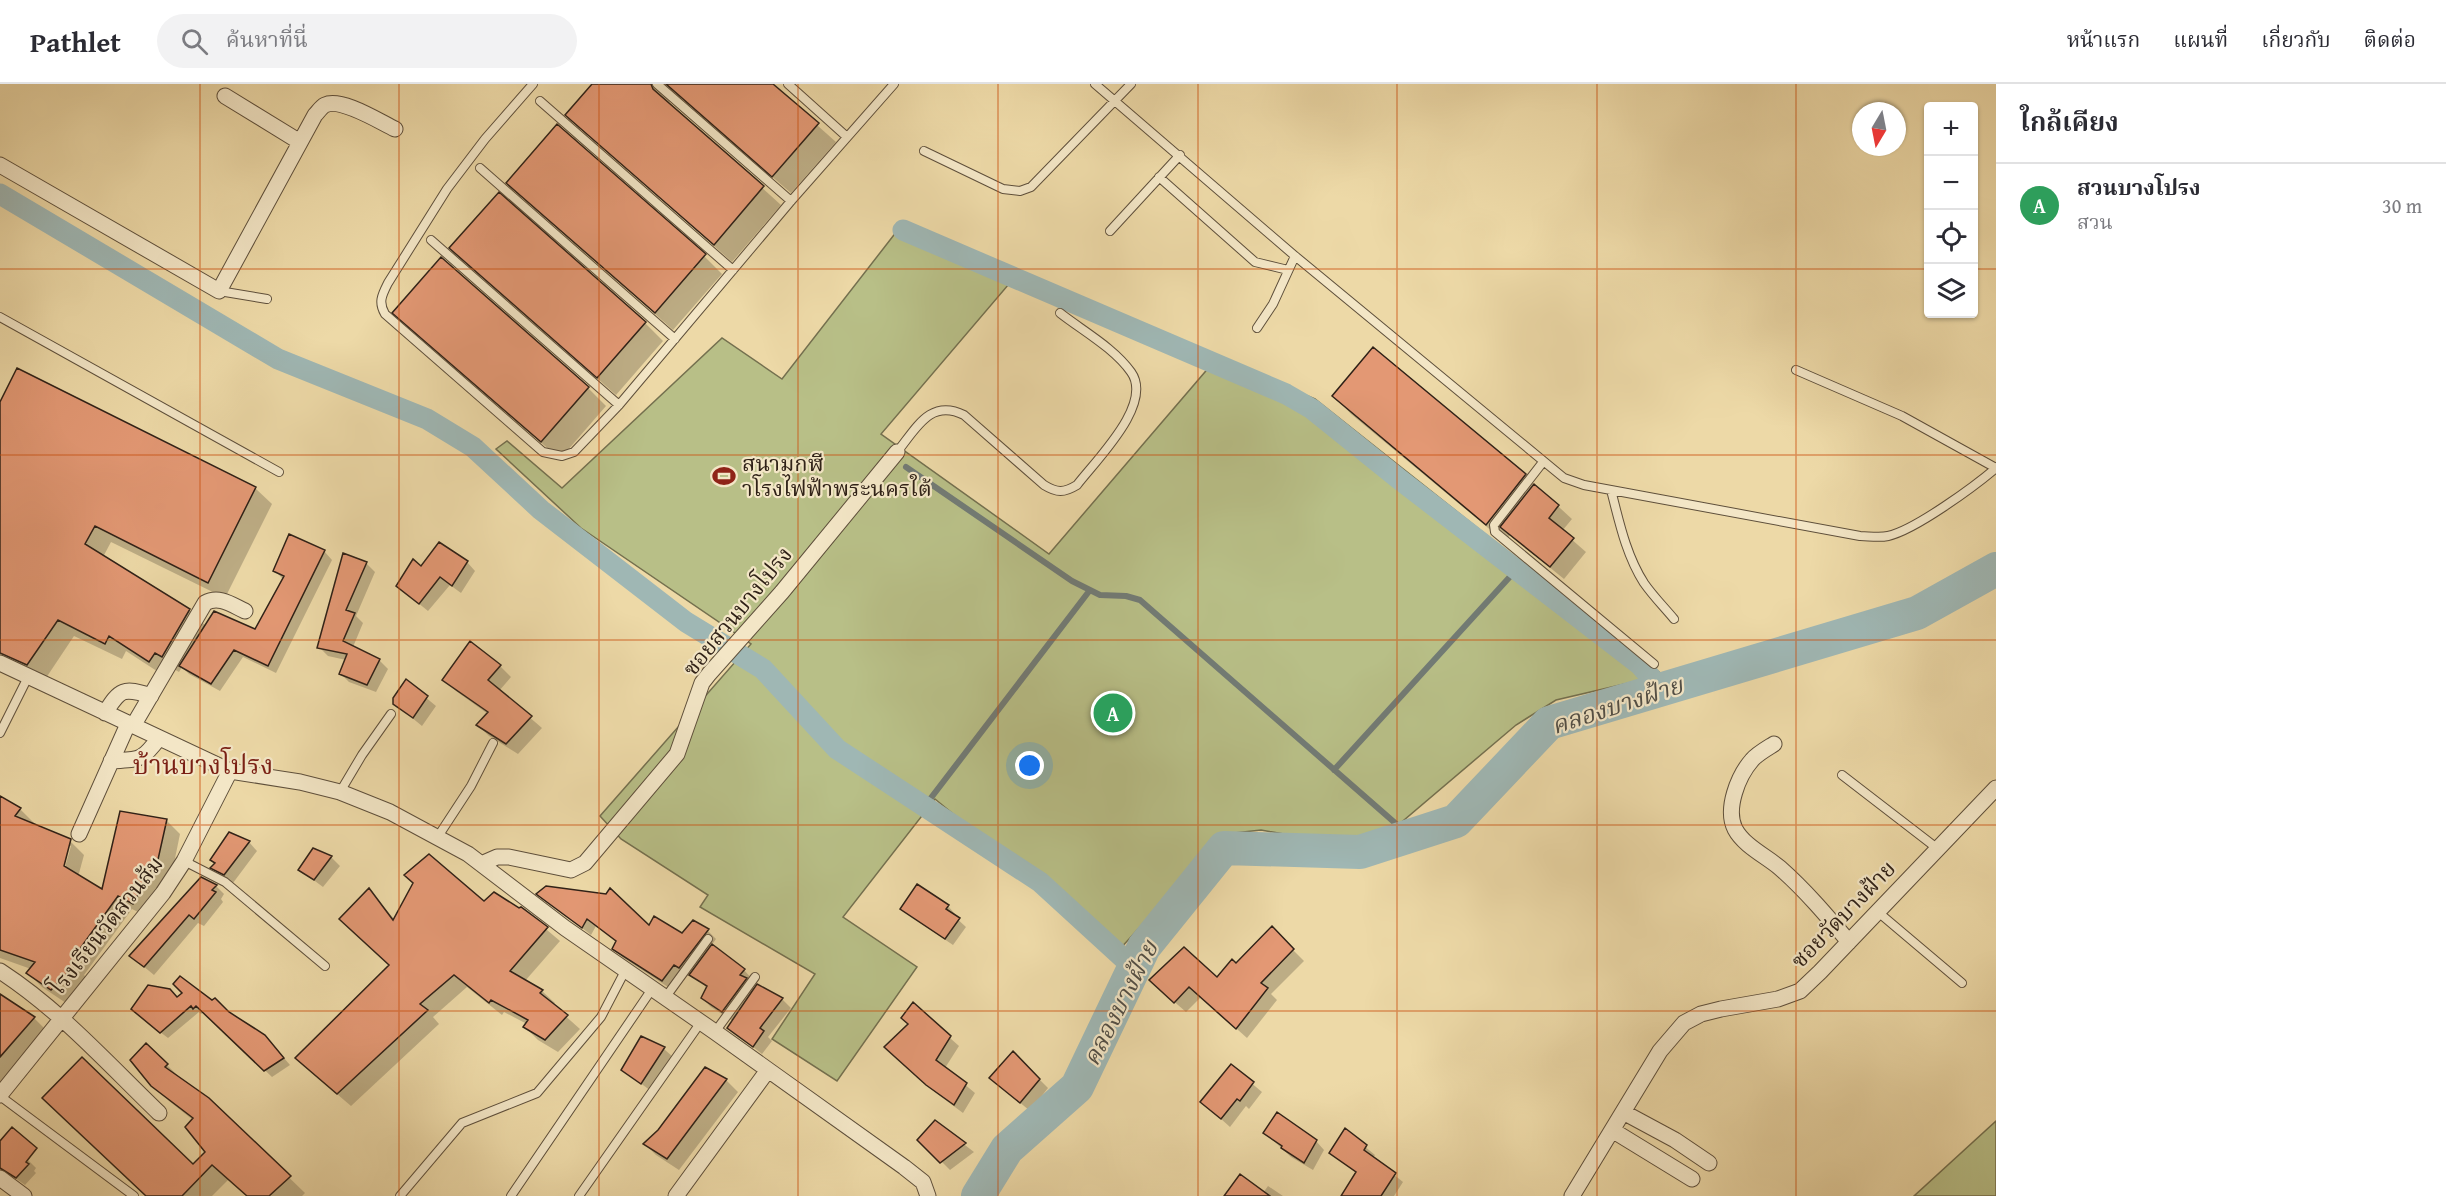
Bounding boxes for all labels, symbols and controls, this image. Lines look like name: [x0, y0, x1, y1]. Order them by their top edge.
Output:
search box: [157, 14, 577, 68]
text: Pathlet: [30, 21, 121, 62]
text: ค้นหาที่นี่: [226, 23, 308, 55]
text: หน้าแรก: [2067, 24, 2140, 55]
text: แผนที่: [2173, 24, 2228, 55]
text: เกี่ยวกับ: [2261, 24, 2331, 55]
text: ติดต่อ: [2364, 24, 2416, 55]
icon: search: [178, 25, 211, 58]
north arrow: [1852, 102, 1906, 156]
map controls: [1924, 102, 1978, 318]
button: +: [1924, 102, 1978, 156]
text: ใกล้เคียง: [2020, 102, 2119, 141]
button: −: [1924, 156, 1978, 210]
text: สวนบางโปรง: [2077, 171, 2201, 203]
text: A: [2033, 191, 2046, 220]
text: 30 m: [2382, 191, 2422, 220]
text: สวน: [2077, 207, 2113, 236]
button: locate: [1924, 210, 1978, 264]
button: layers: [1924, 264, 1978, 318]
place label: สนามกฬี าโรงไฟฟ้าพระนครใต้: [742, 447, 932, 504]
sports icon: สนามกฬี าโรงไฟฟ้าพระนครใต้: [711, 463, 737, 489]
street label: ซอยสวนบางโปรง: [675, 539, 799, 683]
water label: คลองบางฝ้าย: [1547, 667, 1689, 743]
pin: A: [1094, 690, 1132, 736]
district label: บ้านบางโปรง: [133, 745, 273, 784]
your location: [1015, 751, 1044, 780]
street label: โรงเรียนวัดสวนส้ม: [41, 849, 170, 1002]
street label: ซอยวัดบางฝ้าย: [1783, 853, 1903, 975]
water label: คลองบางฝ้าย: [1073, 933, 1167, 1072]

